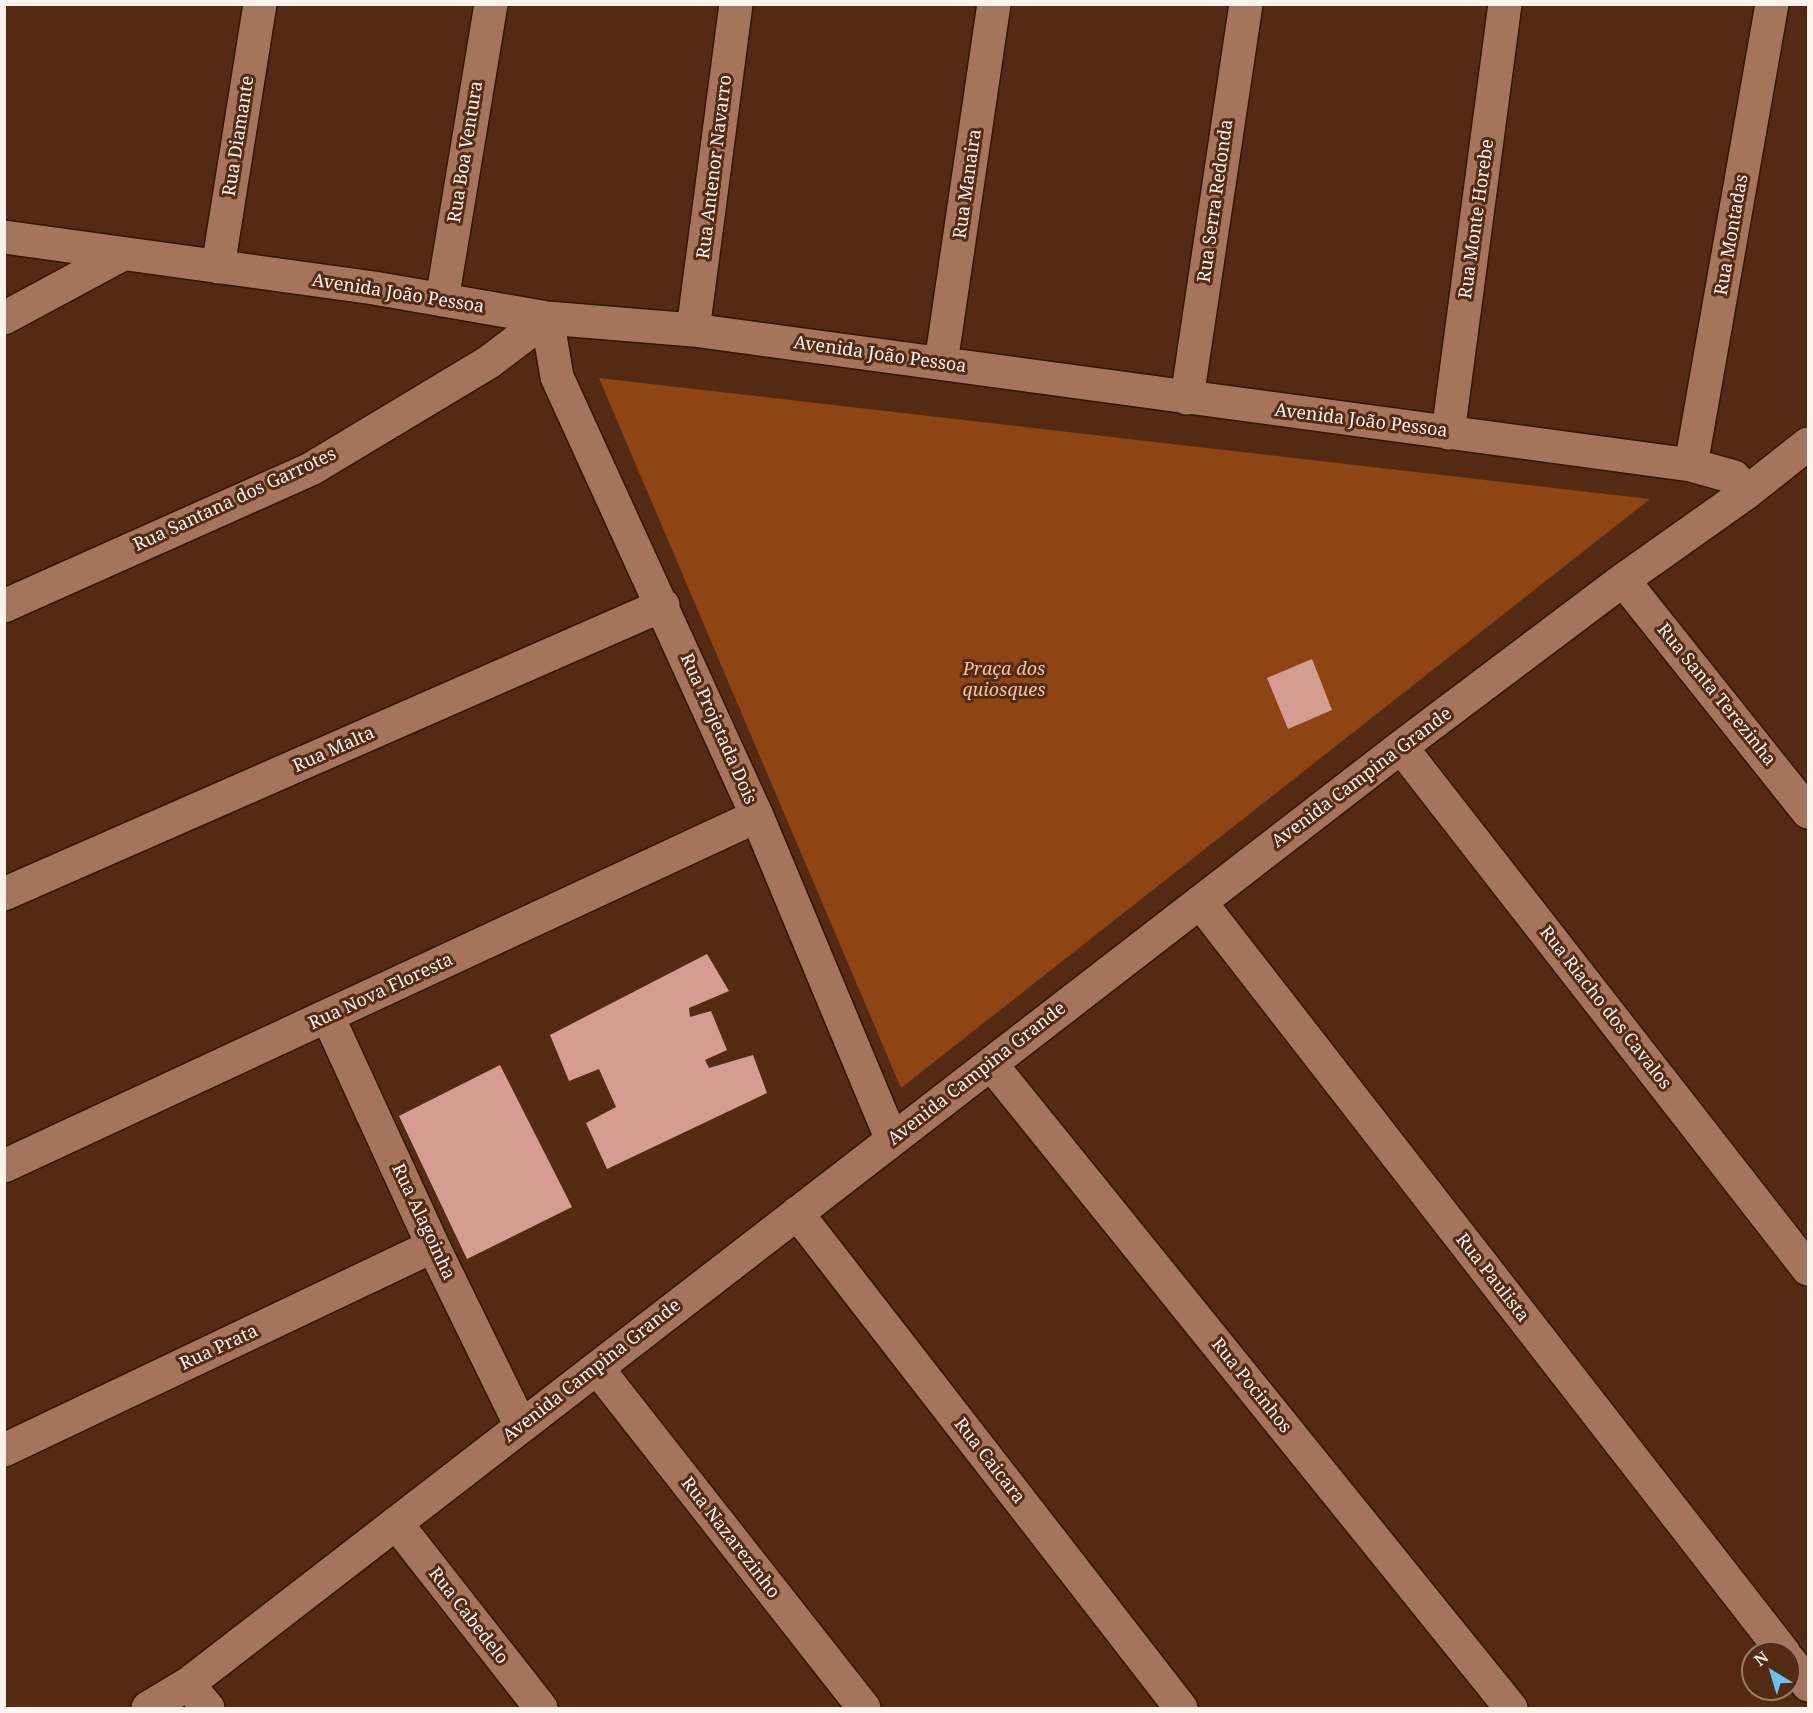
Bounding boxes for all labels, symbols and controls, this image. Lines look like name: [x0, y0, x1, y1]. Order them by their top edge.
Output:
street label: Rua Diamante: [219, 74, 259, 198]
street label: Rua Antenor Navarro: [693, 74, 737, 260]
street label: Rua Boa Ventura: [444, 80, 488, 224]
street label: Rua Serra Redonda: [1194, 118, 1238, 284]
street label: Rua Manaira: [950, 128, 986, 240]
street label: Rua Monte Horebe: [1455, 138, 1499, 300]
street label: Rua Montadas: [1711, 173, 1753, 297]
street label: Avenida João Pessoa: [310, 270, 486, 318]
street label: Avenida João Pessoa: [792, 332, 968, 378]
street label: Avenida João Pessoa: [1273, 400, 1449, 442]
street label: Rua Santana dos Garrotes: [130, 443, 340, 557]
street label: Rua Santa Terezinha: [1652, 620, 1780, 770]
street label: Rua Projetada Dois: [675, 650, 761, 808]
park label: Praça dos quiosques: [962, 659, 1046, 702]
street label: Avenida Campina Grande: [1268, 703, 1456, 853]
street label: Rua Malta: [290, 722, 378, 778]
street label: Rua Riacho dos Cavalos: [1535, 922, 1675, 1094]
street label: Rua Nova Floresta: [305, 949, 457, 1035]
street label: Avenida Campina Grande: [884, 998, 1070, 1150]
street label: Rua Alagoinha: [387, 1161, 459, 1283]
street label: Rua Paulista: [1451, 1229, 1533, 1327]
street label: Avenida Campina Grande: [499, 1295, 685, 1447]
street label: Rua Prata: [177, 1321, 261, 1375]
street label: Rua Pocinhos: [1206, 1334, 1296, 1438]
street label: Rua Caicara: [949, 1414, 1029, 1508]
street label: Rua Nazarezinho: [676, 1473, 784, 1603]
street label: Rua Cabedelo: [424, 1563, 512, 1669]
north arrow: [1741, 1641, 1801, 1701]
text: N: [1749, 1646, 1773, 1671]

